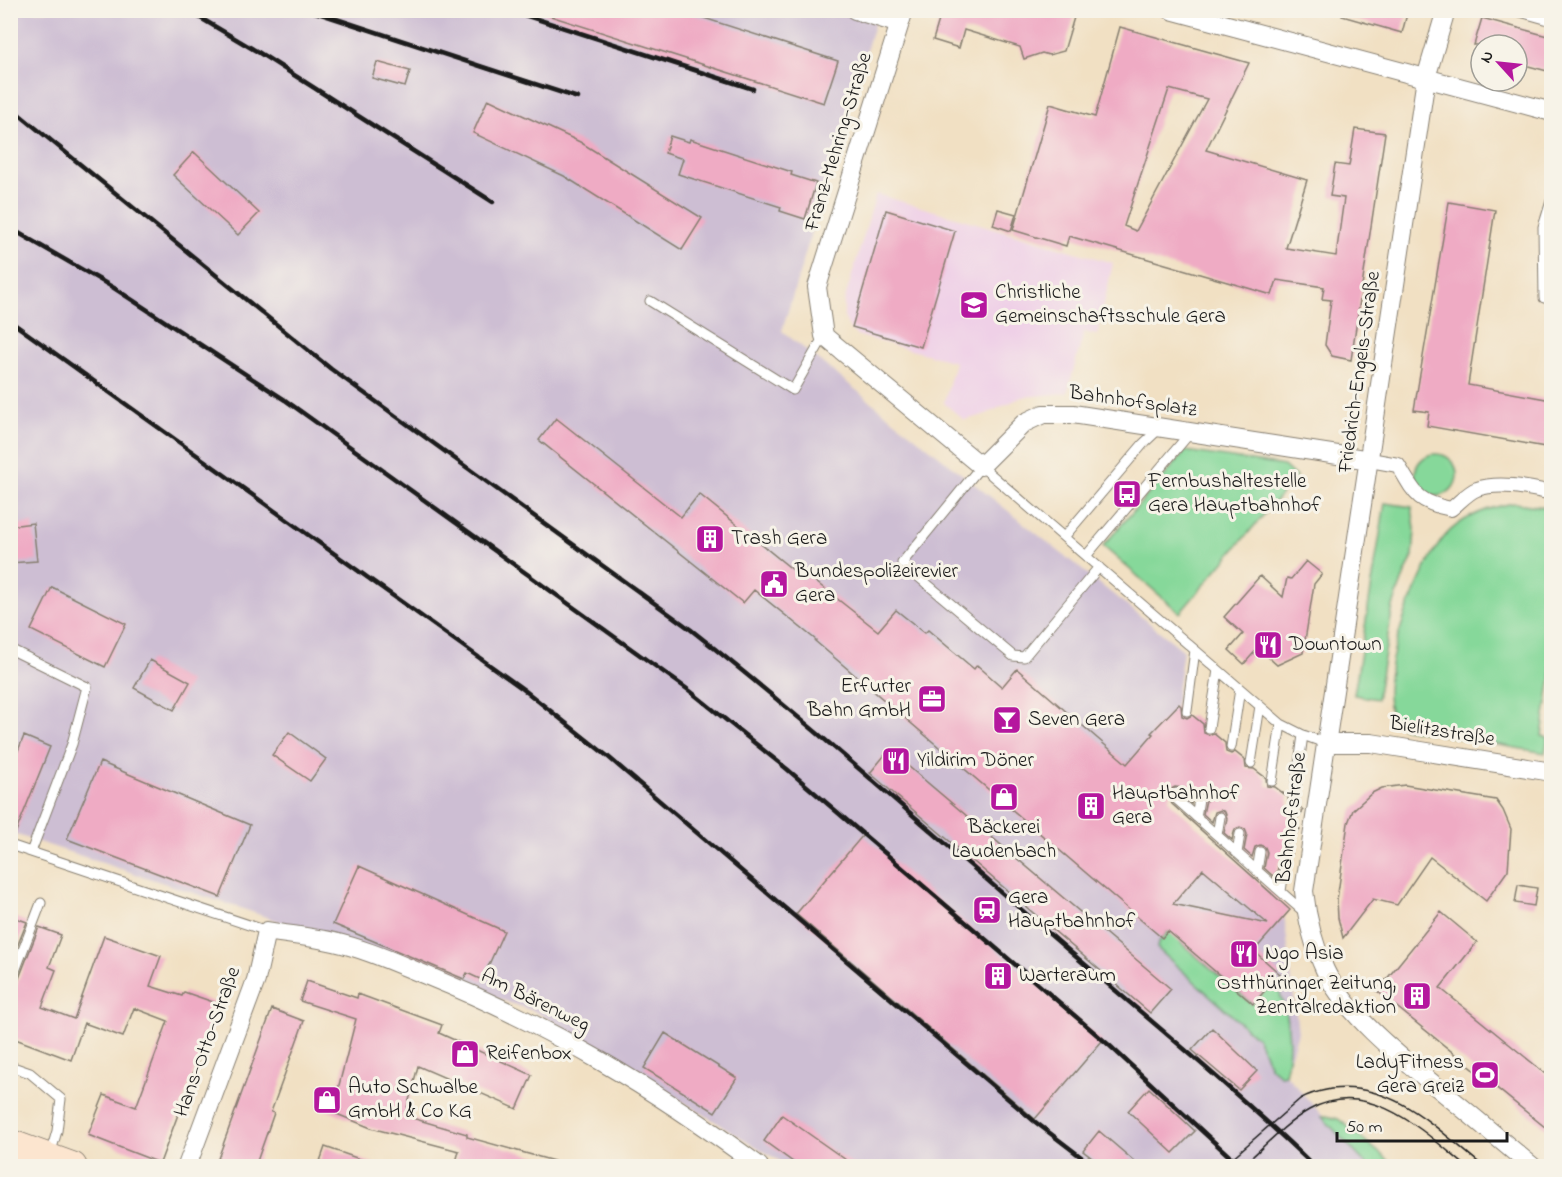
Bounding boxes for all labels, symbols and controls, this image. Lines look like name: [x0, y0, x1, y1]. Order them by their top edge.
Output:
north arrow: [1469, 33, 1529, 93]
text: N: [1474, 47, 1501, 67]
street label: Franz-Mehring-Straße: [797, 48, 883, 237]
street label: Friedrich-Engels-Straße: [1331, 268, 1391, 476]
place label: Christliche Gemeinschaftsschule Gera: [995, 278, 1226, 332]
school or university icon: Christliche Gemeinschaftsschule Gera: [958, 289, 990, 321]
street label: Bahnhofsplatz: [1066, 378, 1199, 426]
place label: Fernbushaltestelle Gera Hauptbahnhof: [1147, 467, 1321, 521]
bus stop icon: Fernbushaltestelle Gera Hauptbahnhof: [1111, 478, 1143, 510]
building icon: Trash Gera: [694, 523, 726, 555]
place label: Trash Gera: [731, 524, 827, 554]
place label: Bundespolizeirevier Gera: [794, 557, 959, 611]
public building icon: Bundespolizeirevier Gera: [758, 568, 790, 600]
restaurant icon: Downtown: [1252, 629, 1284, 661]
place label: Downtown: [1288, 630, 1382, 660]
place label: Erfurter Bahn GmbH: [806, 672, 911, 726]
office icon: Erfurter Bahn GmbH: [916, 683, 948, 715]
bar icon: Seven Gera: [991, 704, 1023, 736]
place label: Seven Gera: [1028, 705, 1125, 735]
street label: Bielitzstraße: [1386, 709, 1498, 755]
restaurant icon: Yildirim Döner: [880, 745, 912, 777]
place label: Yildirim Döner: [917, 746, 1034, 776]
street label: Bahnhofstraße: [1269, 750, 1315, 887]
place label: Hauptbahnhof Gera: [1112, 779, 1240, 833]
shop icon: Bäckerei Laudenbach: [988, 781, 1020, 813]
building icon: Hauptbahnhof Gera: [1075, 790, 1107, 822]
place label: Bäckerei Laudenbach: [952, 813, 1056, 867]
place label: Gera Hauptbahnhof: [1008, 883, 1136, 937]
station icon: Gera Hauptbahnhof: [971, 894, 1003, 926]
restaurant icon: Ngo Asia: [1228, 938, 1260, 970]
place label: Ngo Asia: [1265, 939, 1344, 971]
building icon: Warteraum: [982, 960, 1014, 992]
place label: Warteraum: [1019, 961, 1116, 991]
street label: Hans-Otto-Straße: [167, 962, 249, 1121]
street label: Am Bärenweg: [474, 962, 595, 1042]
place label: Ostthüringer Zeitung, Zentralredaktion: [1217, 969, 1396, 1023]
building icon: Ostthüringer Zeitung, Zentralredaktion: [1401, 980, 1433, 1012]
shop icon: Reifenbox: [449, 1038, 481, 1070]
place label: Reifenbox: [486, 1039, 572, 1069]
place label: LadyFitness Gera Greiz: [1356, 1048, 1464, 1102]
sports icon: LadyFitness Gera Greiz: [1469, 1059, 1501, 1091]
place label: Auto Schwalbe GmbH & Co KG: [348, 1073, 479, 1127]
shop icon: Auto Schwalbe GmbH & Co KG: [311, 1084, 343, 1116]
scale bar: [1337, 1105, 1506, 1143]
text: 50 m: [1346, 1115, 1383, 1141]

